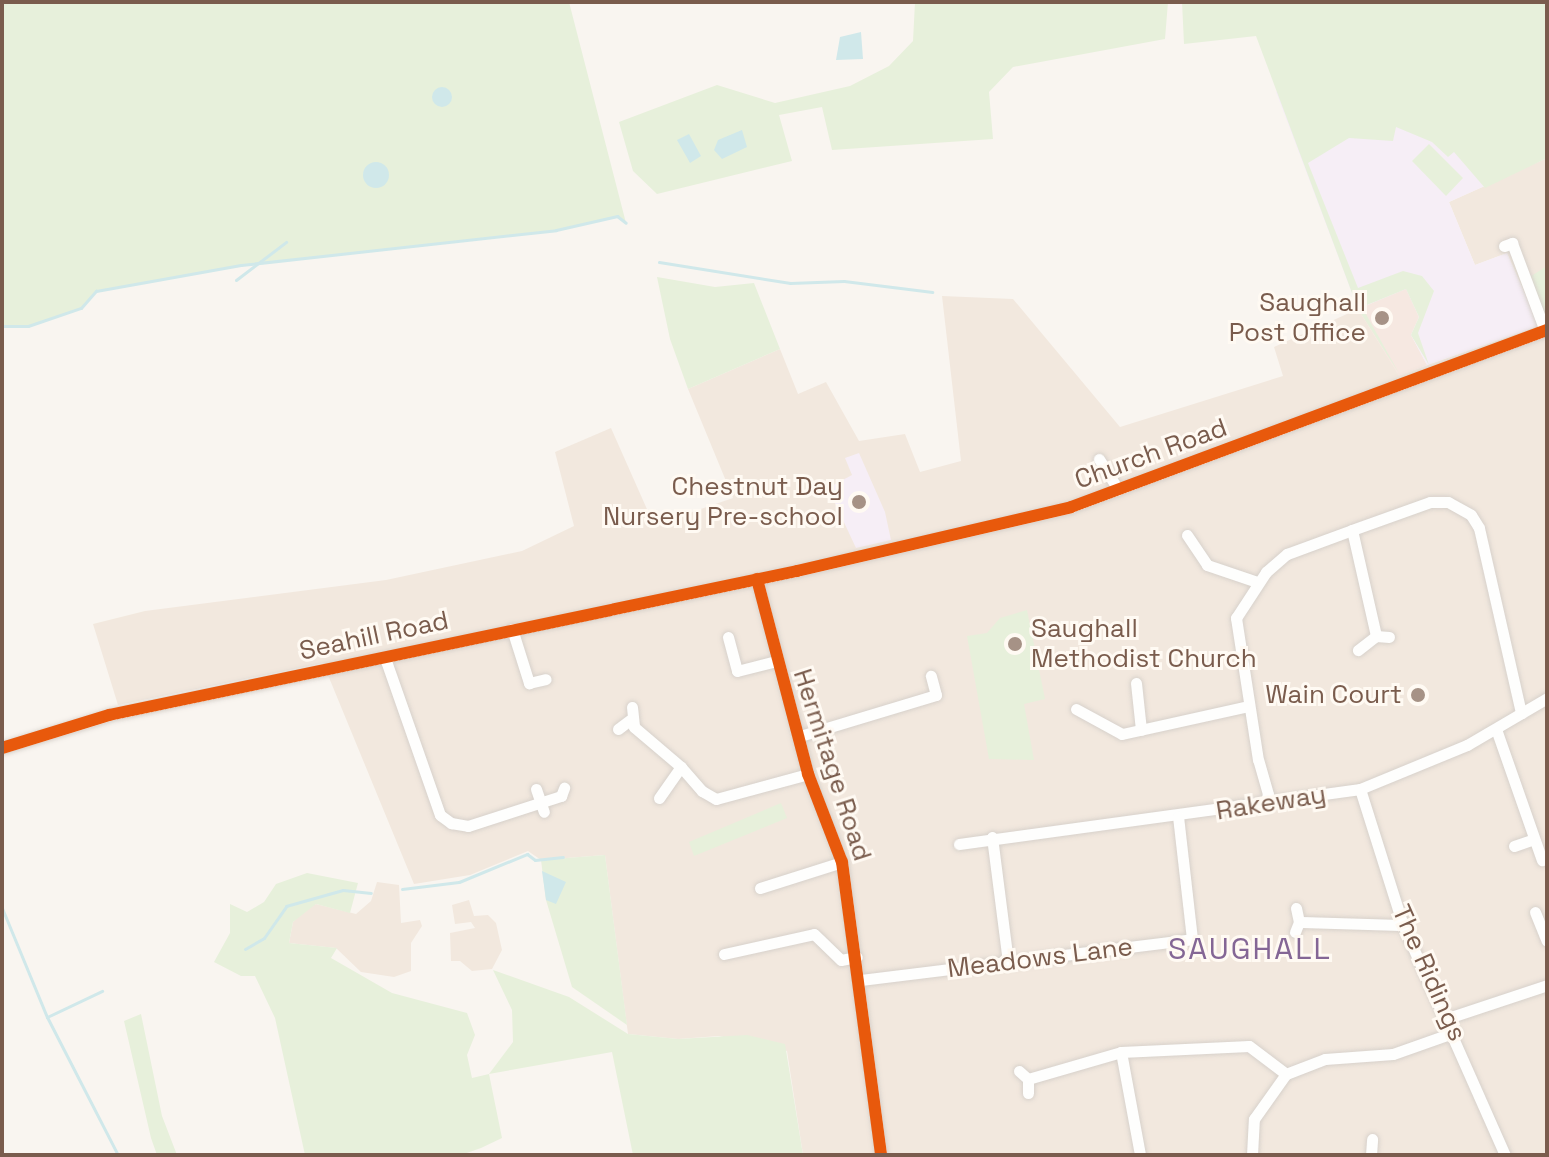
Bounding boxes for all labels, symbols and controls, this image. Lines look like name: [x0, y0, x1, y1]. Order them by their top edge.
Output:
place label: Saughall Post Office: [1229, 287, 1366, 348]
marker: Saughall Post Office: [1373, 309, 1391, 327]
street label: Church Road: [1071, 412, 1231, 496]
place label: Chestnut Day Nursery Pre-school: [603, 471, 843, 532]
marker: Chestnut Day Nursery Pre-school: [850, 493, 868, 511]
street label: Seahill Road: [297, 605, 451, 667]
place label: Saughall Methodist Church: [1031, 613, 1257, 674]
marker: Saughall Methodist Church: [1006, 635, 1024, 653]
street label: Hermitage Road: [786, 665, 878, 865]
place label: Wain Court: [1265, 679, 1402, 711]
marker: Wain Court: [1409, 686, 1427, 704]
street label: Rakeway: [1214, 779, 1328, 827]
street label: The Ridings: [1385, 900, 1473, 1046]
street label: Meadows Lane: [945, 931, 1135, 985]
district label: SAUGHALL: [1168, 931, 1332, 967]

